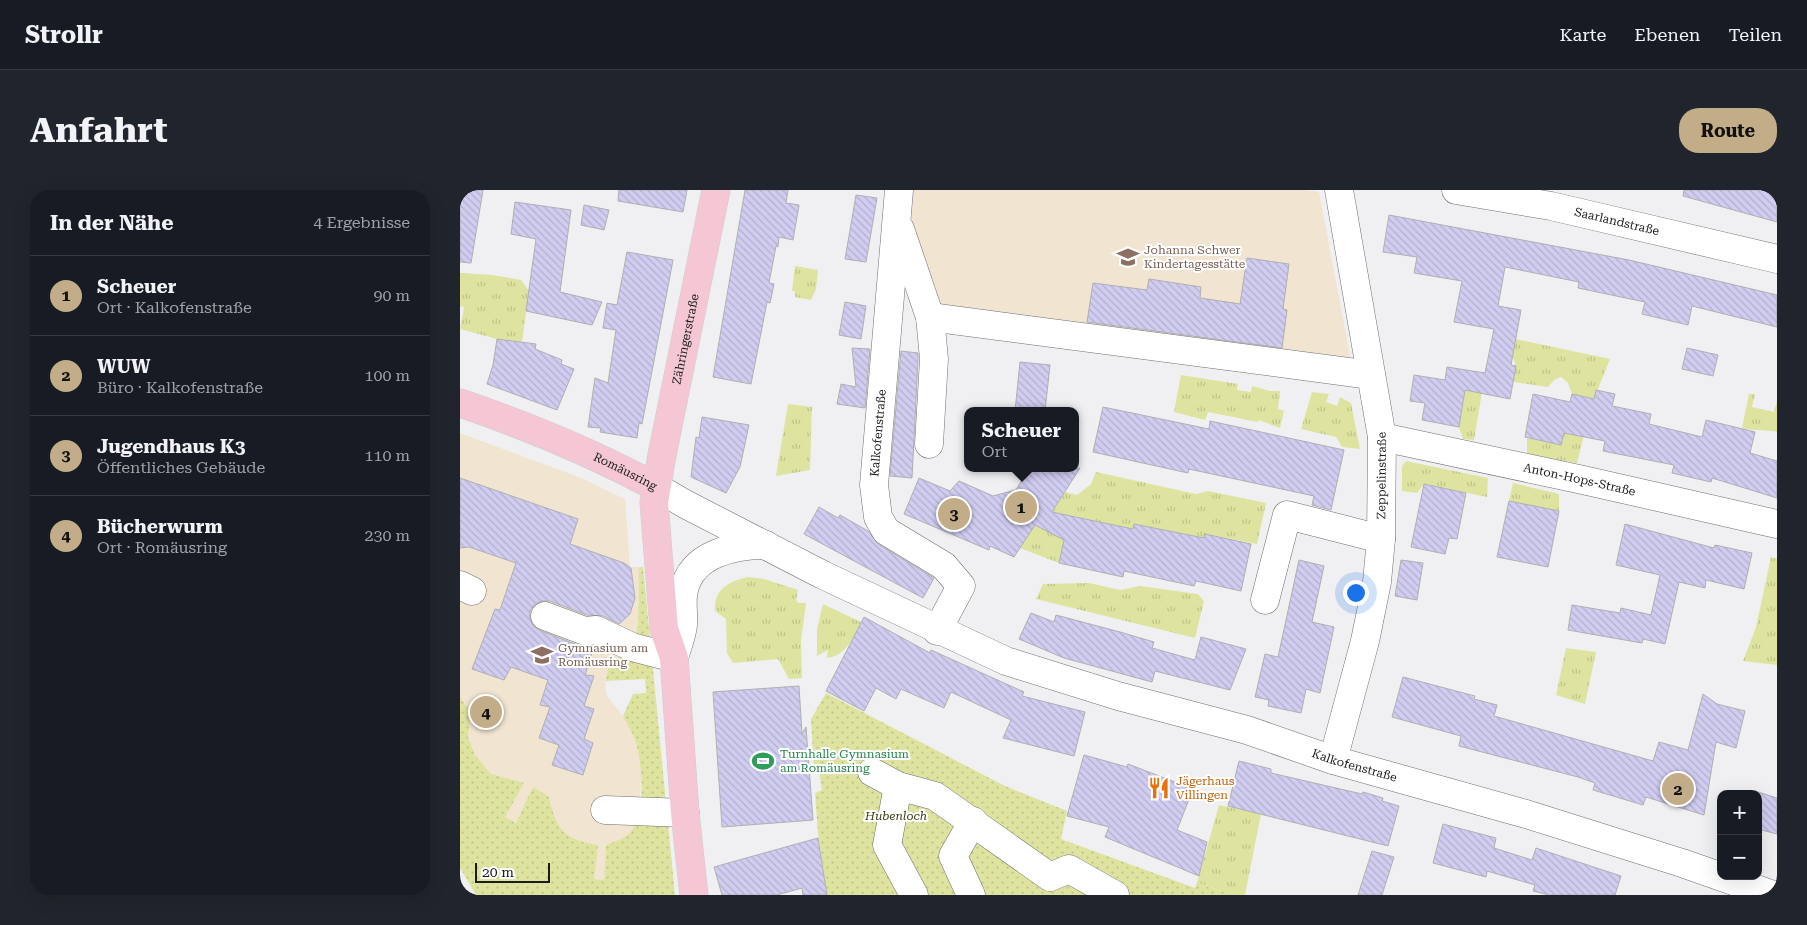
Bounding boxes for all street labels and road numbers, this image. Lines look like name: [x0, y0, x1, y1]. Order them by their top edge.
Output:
street label: Saarlandstraße: [1573, 205, 1661, 238]
street label: Zähringerstraße: [670, 292, 702, 386]
street label: Kalkofenstraße: [867, 388, 889, 477]
street label: Zeppelinstraße: [1374, 430, 1389, 519]
street label: Romäusring: [591, 450, 660, 493]
street label: Anton-Hops-Straße: [1522, 460, 1637, 499]
street label: Kalkofenstraße: [1310, 746, 1399, 785]

